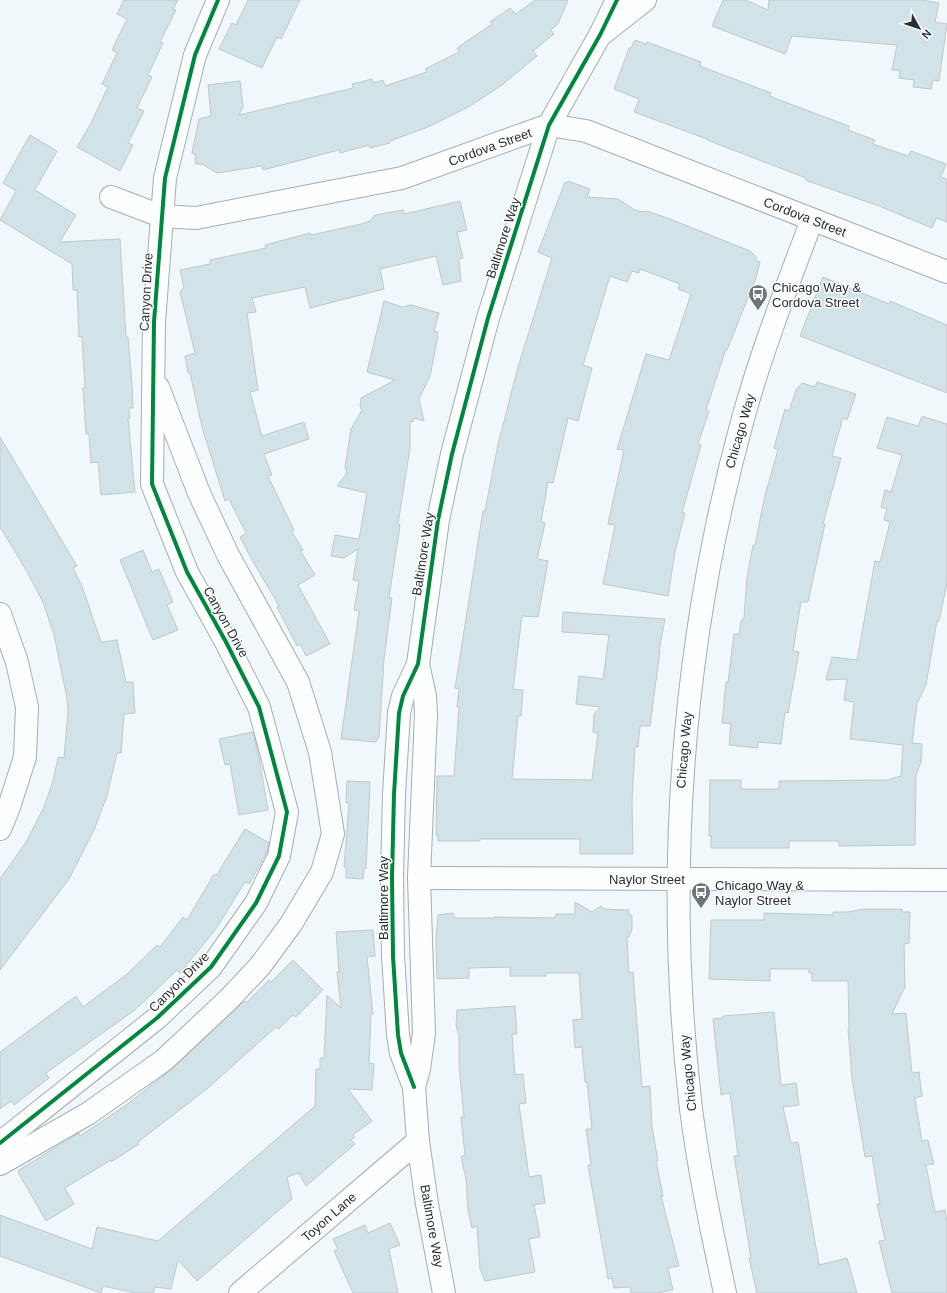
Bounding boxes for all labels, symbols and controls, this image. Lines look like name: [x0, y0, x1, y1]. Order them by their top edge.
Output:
north arrow: [899, 8, 939, 48]
text: N: [919, 28, 934, 41]
street label: Cordova Street: [446, 125, 534, 169]
street label: Cordova Street: [761, 194, 849, 240]
street label: Baltimore Way: [483, 195, 523, 280]
street label: Canyon Drive: [136, 252, 156, 332]
place label: Chicago Way & Cordova Street: [772, 280, 861, 310]
bus stop icon: Chicago Way & Cordova Street: [747, 283, 769, 311]
street label: Chicago Way: [722, 392, 758, 470]
street label: Baltimore Way: [409, 511, 437, 597]
street label: Canyon Drive: [200, 584, 252, 660]
street label: Chicago Way: [673, 711, 695, 789]
street label: Baltimore Way: [376, 855, 391, 940]
street label: Naylor Street: [609, 872, 685, 887]
place label: Chicago Way & Naylor Street: [715, 878, 804, 908]
bus stop icon: Chicago Way & Naylor Street: [690, 881, 712, 909]
street label: Canyon Drive: [146, 949, 212, 1015]
street label: Chicago Way: [676, 1034, 699, 1112]
street label: Baltimore Way: [417, 1183, 447, 1269]
street label: Toyon Lane: [299, 1189, 359, 1245]

